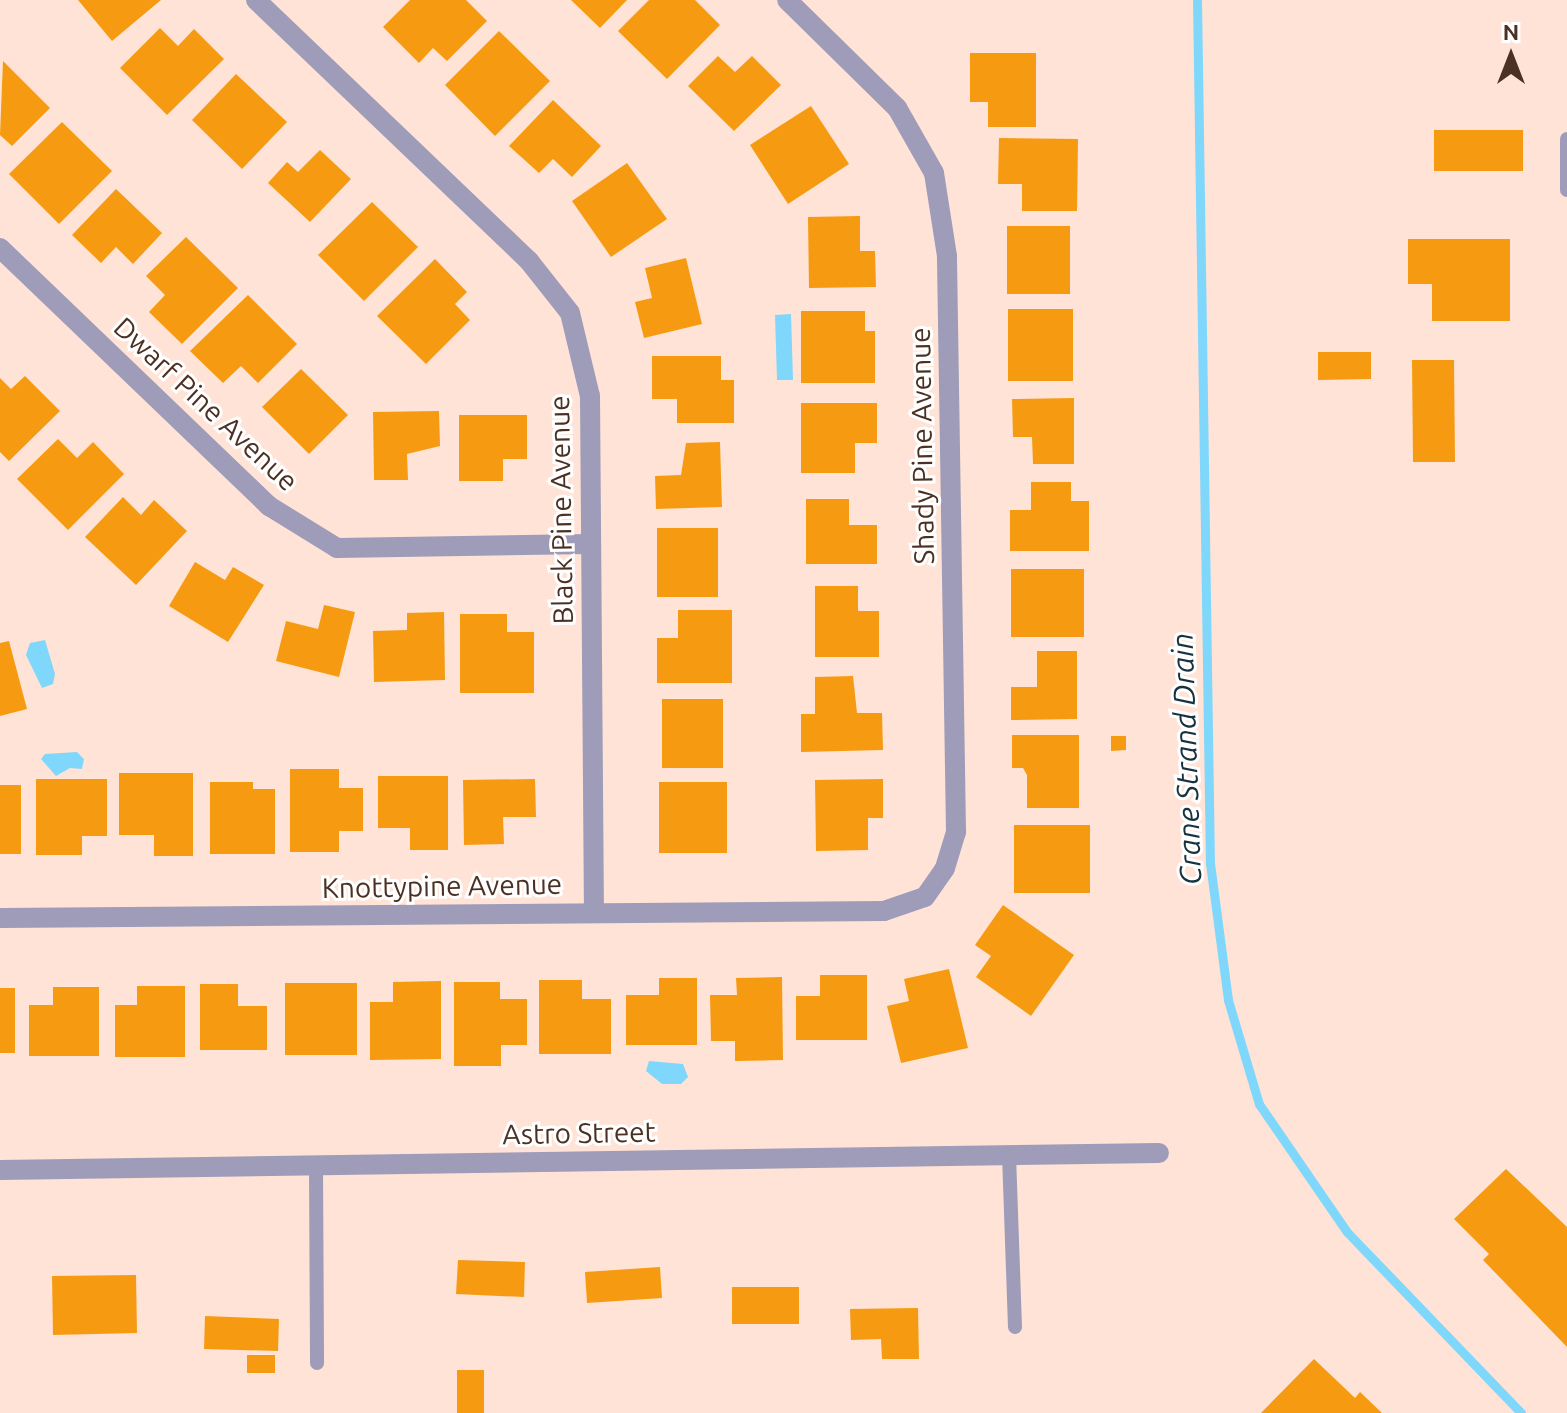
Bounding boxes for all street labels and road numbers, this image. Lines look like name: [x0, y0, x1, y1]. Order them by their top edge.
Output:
street label: Dwarf Pine Avenue: [107, 310, 305, 498]
street label: Shady Pine Avenue: [903, 327, 941, 565]
street label: Black Pine Avenue: [542, 395, 580, 625]
street label: Knottypine Avenue: [322, 867, 562, 905]
street label: Astro Street: [502, 1115, 656, 1151]

